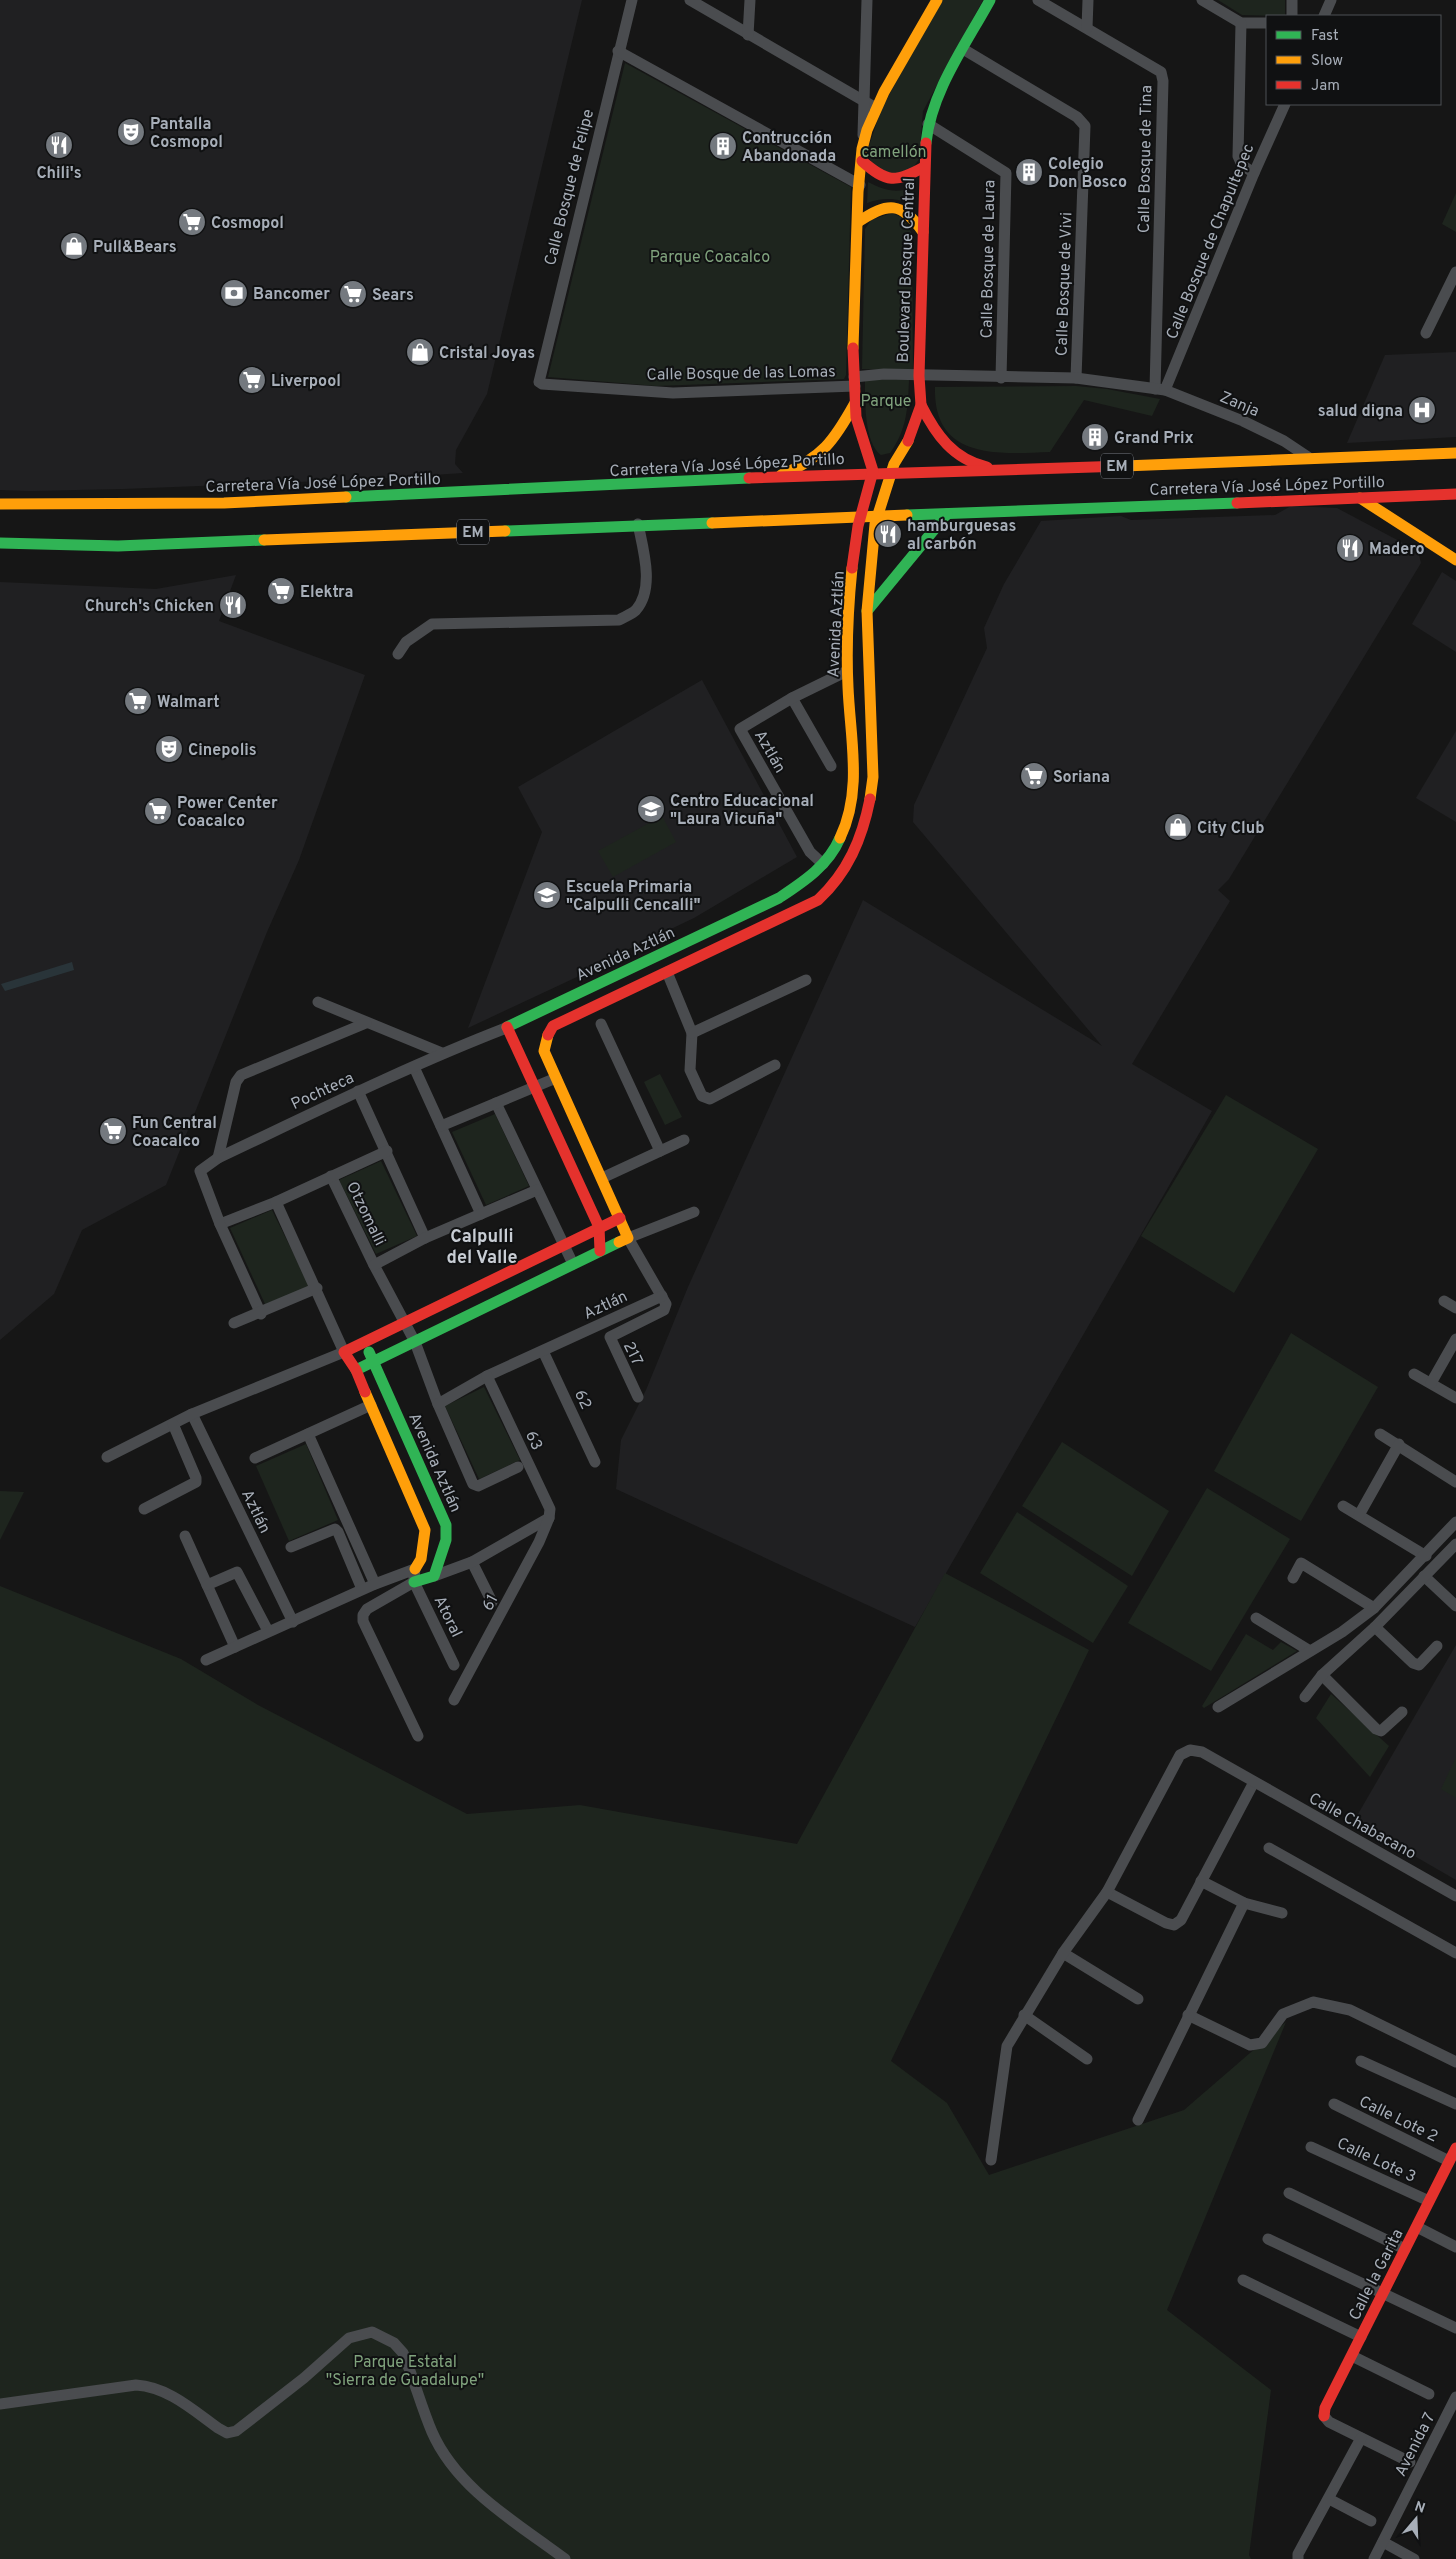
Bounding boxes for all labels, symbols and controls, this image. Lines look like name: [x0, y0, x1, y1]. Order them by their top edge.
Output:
legend: [1266, 15, 1441, 105]
text: Fast: [1311, 27, 1339, 46]
text: Slow: [1311, 52, 1343, 71]
text: Jam: [1311, 77, 1340, 96]
street label: Calle Bosque de Tina: [1135, 85, 1157, 233]
street label: Calle Bosque de Felipe: [541, 107, 599, 268]
place label: Pantalla Cosmopol: [150, 115, 223, 153]
theatre icon: Pantalla Cosmopol: [116, 117, 146, 147]
place label: Contrucción Abandonada: [742, 129, 836, 167]
restaurant icon: Chili's: [44, 130, 74, 160]
building icon: Contrucción Abandonada: [708, 131, 738, 161]
street label: Calle Bosque de Chapultepec: [1162, 141, 1259, 342]
park label: camellón: [861, 143, 927, 163]
place label: Colegio Don Bosco: [1048, 155, 1127, 193]
building icon: Colegio Don Bosco: [1014, 157, 1044, 187]
place label: Chili's: [36, 164, 82, 184]
street label: Boulevard Bosque Central: [894, 177, 920, 363]
street label: Calle Bosque de Laura: [978, 180, 1000, 339]
supermarket icon: Cosmopol: [177, 207, 207, 237]
street label: Calle Bosque de Vivi: [1052, 212, 1078, 356]
place label: Cosmopol: [211, 214, 284, 234]
shop icon: Pull&Bears: [59, 231, 89, 261]
place label: Pull&Bears: [93, 238, 177, 258]
park label: Parque Coacalco: [650, 248, 770, 268]
bank icon: Bancomer: [219, 278, 249, 308]
supermarket icon: Sears: [338, 279, 368, 309]
place label: Bancomer: [253, 285, 330, 305]
place label: Sears: [372, 286, 414, 306]
shop icon: Cristal Joyas: [405, 337, 435, 367]
place label: Cristal Joyas: [439, 344, 535, 364]
street label: Calle Bosque de las Lomas: [646, 362, 836, 386]
supermarket icon: Liverpool: [237, 365, 267, 395]
place label: Liverpool: [271, 372, 341, 392]
street label: Zanja: [1216, 388, 1262, 422]
park label: Parque: [861, 392, 911, 412]
hospital icon: salud digna: [1407, 395, 1437, 425]
place label: salud digna: [1318, 402, 1403, 422]
building icon: Grand Prix: [1080, 422, 1110, 452]
place label: Grand Prix: [1114, 429, 1194, 449]
street label: Carretera Vía José López Portillo: [609, 450, 845, 482]
road number: EM: [1101, 454, 1133, 478]
street label: Carretera Vía José López Portillo: [205, 470, 441, 498]
street label: Carretera Vía José López Portillo: [1149, 473, 1385, 501]
place label: hamburguesas al carbón: [907, 517, 1016, 555]
restaurant icon: hamburguesas al carbón: [873, 519, 903, 549]
road number: EM: [457, 520, 489, 544]
restaurant icon: Madero: [1335, 533, 1365, 563]
place label: Madero: [1369, 540, 1424, 560]
street label: Avenida Aztlán: [824, 570, 850, 678]
supermarket icon: Elektra: [266, 576, 296, 606]
place label: Elektra: [300, 583, 353, 603]
restaurant icon: Church's Chicken: [218, 590, 248, 620]
place label: Church's Chicken: [85, 597, 214, 617]
supermarket icon: Walmart: [123, 686, 153, 716]
place label: Walmart: [157, 693, 220, 713]
street label: Aztlán: [749, 727, 790, 777]
theatre icon: Cinepolis: [154, 734, 184, 764]
place label: Cinepolis: [188, 741, 257, 761]
supermarket icon: Soriana: [1019, 761, 1049, 791]
place label: Soriana: [1053, 768, 1110, 788]
place label: Centro Educacional "Laura Vicuña": [670, 792, 814, 830]
place label: Power Center Coacalco: [177, 794, 278, 832]
school or university icon: Centro Educacional "Laura Vicuña": [636, 794, 666, 824]
supermarket icon: Power Center Coacalco: [143, 796, 173, 826]
shop icon: City Club: [1163, 812, 1193, 842]
place label: City Club: [1197, 819, 1264, 839]
place label: Escuela Primaria "Calpulli Cencalli": [566, 878, 701, 916]
school or university icon: Escuela Primaria "Calpulli Cencalli": [532, 880, 562, 910]
street label: Avenida Aztlán: [573, 923, 678, 986]
street label: Pochteca: [288, 1069, 357, 1115]
place label: Fun Central Coacalco: [132, 1114, 217, 1152]
supermarket icon: Fun Central Coacalco: [98, 1116, 128, 1146]
street label: Otzomalli: [341, 1179, 389, 1249]
district label: Calpulli del Valle: [447, 1226, 517, 1270]
street label: Aztlán: [581, 1287, 631, 1325]
street label: 217: [618, 1339, 646, 1369]
street label: 62: [569, 1387, 595, 1413]
street label: Avenida Aztlán: [403, 1410, 465, 1516]
street label: 63: [520, 1428, 546, 1454]
street label: Aztlán: [236, 1487, 274, 1537]
street label: 61: [478, 1591, 503, 1614]
street label: Atoral: [429, 1593, 466, 1641]
street label: Calle Chabacano: [1305, 1789, 1419, 1865]
street label: Calle Lote 2: [1355, 2092, 1441, 2147]
street label: Calle Lote 3: [1333, 2134, 1419, 2188]
street label: Calle la Garita: [1345, 2226, 1408, 2324]
park label: Parque Estatal "Sierra de Guadalupe": [326, 2353, 484, 2391]
street label: Avenida 7: [1391, 2410, 1440, 2480]
north arrow: [1391, 2494, 1441, 2544]
text: N: [1412, 2498, 1427, 2518]

